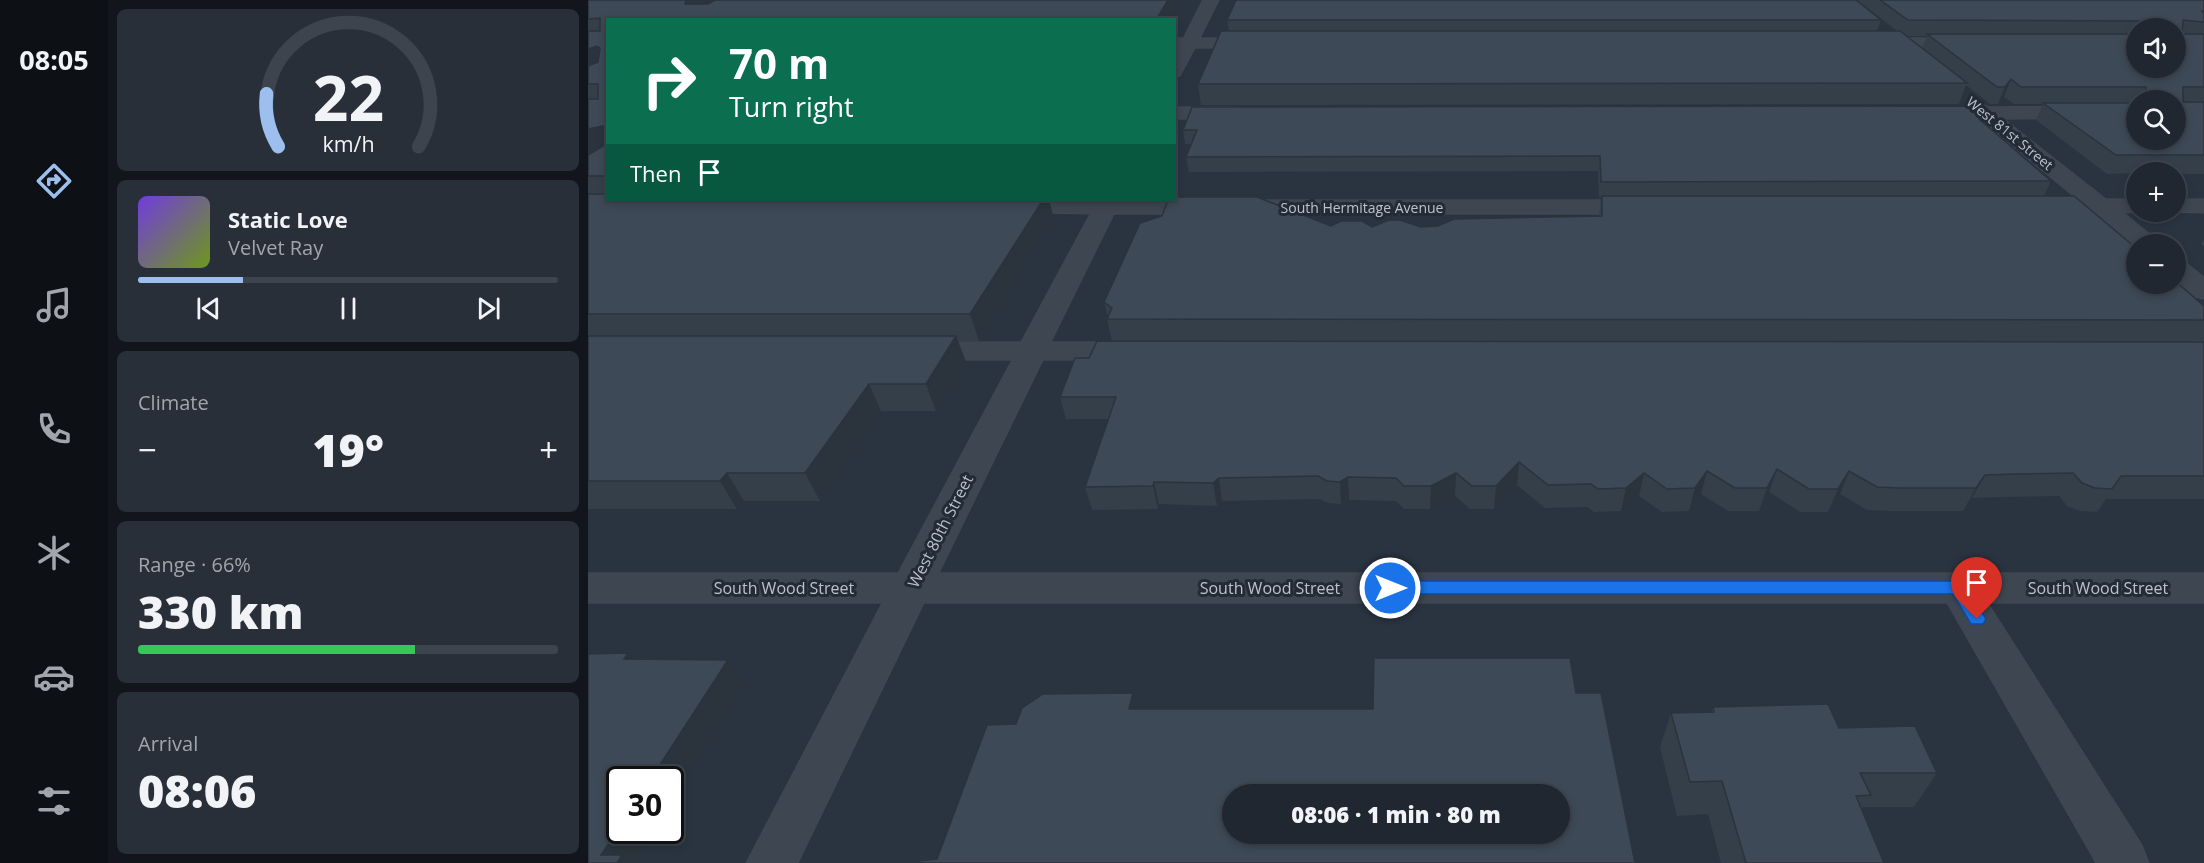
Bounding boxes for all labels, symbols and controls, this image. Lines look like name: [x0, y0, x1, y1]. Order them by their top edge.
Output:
map controls: [2126, 18, 2186, 294]
button: sound: [2126, 18, 2186, 78]
text: 70 m: [729, 34, 829, 91]
text: 08:05: [19, 41, 89, 78]
icon: right: [630, 42, 708, 120]
text: 22: [312, 54, 384, 139]
text: Turn right: [729, 88, 854, 125]
button: search: [2126, 90, 2186, 150]
street label: West 81st Street: [1963, 92, 2057, 174]
text: km/h: [322, 129, 374, 158]
icon: arrive: [693, 156, 726, 189]
text: Then: [630, 158, 681, 188]
icon: directions: [33, 160, 75, 202]
button: +: [2126, 162, 2186, 222]
street label: South Hermitage Avenue: [1281, 198, 1444, 217]
text: Static Love: [228, 204, 348, 234]
text: Velvet Ray: [228, 234, 323, 261]
button: −: [2126, 234, 2186, 294]
icon: music: [33, 284, 75, 326]
icon: previous: [192, 292, 225, 325]
icon: pause: [332, 292, 365, 325]
icon: next: [472, 292, 505, 325]
text: Climate: [138, 389, 209, 416]
icon: phone: [33, 408, 75, 450]
text: 19°: [312, 419, 384, 480]
text: −: [138, 427, 157, 472]
text: +: [539, 427, 558, 472]
street label: West 80th Street: [902, 471, 978, 591]
icon: climate: [33, 532, 75, 574]
text: Range · 66%: [138, 551, 251, 578]
position arrow: [1358, 556, 1422, 620]
pin: [1951, 557, 2002, 619]
icon: arrive: [1960, 566, 1993, 599]
street label: South Wood Street: [714, 577, 855, 599]
street label: South Wood Street: [1200, 577, 1341, 599]
street label: South Wood Street: [2028, 577, 2169, 599]
text: 330 km: [138, 581, 303, 642]
icon: car: [33, 656, 75, 698]
text: Arrival: [138, 730, 198, 757]
text: 08:06: [138, 760, 256, 821]
speed limit sign: 30: [606, 766, 684, 844]
icon: filters: [33, 780, 75, 822]
text: 08:06 · 1 min · 80 m: [1291, 799, 1501, 829]

